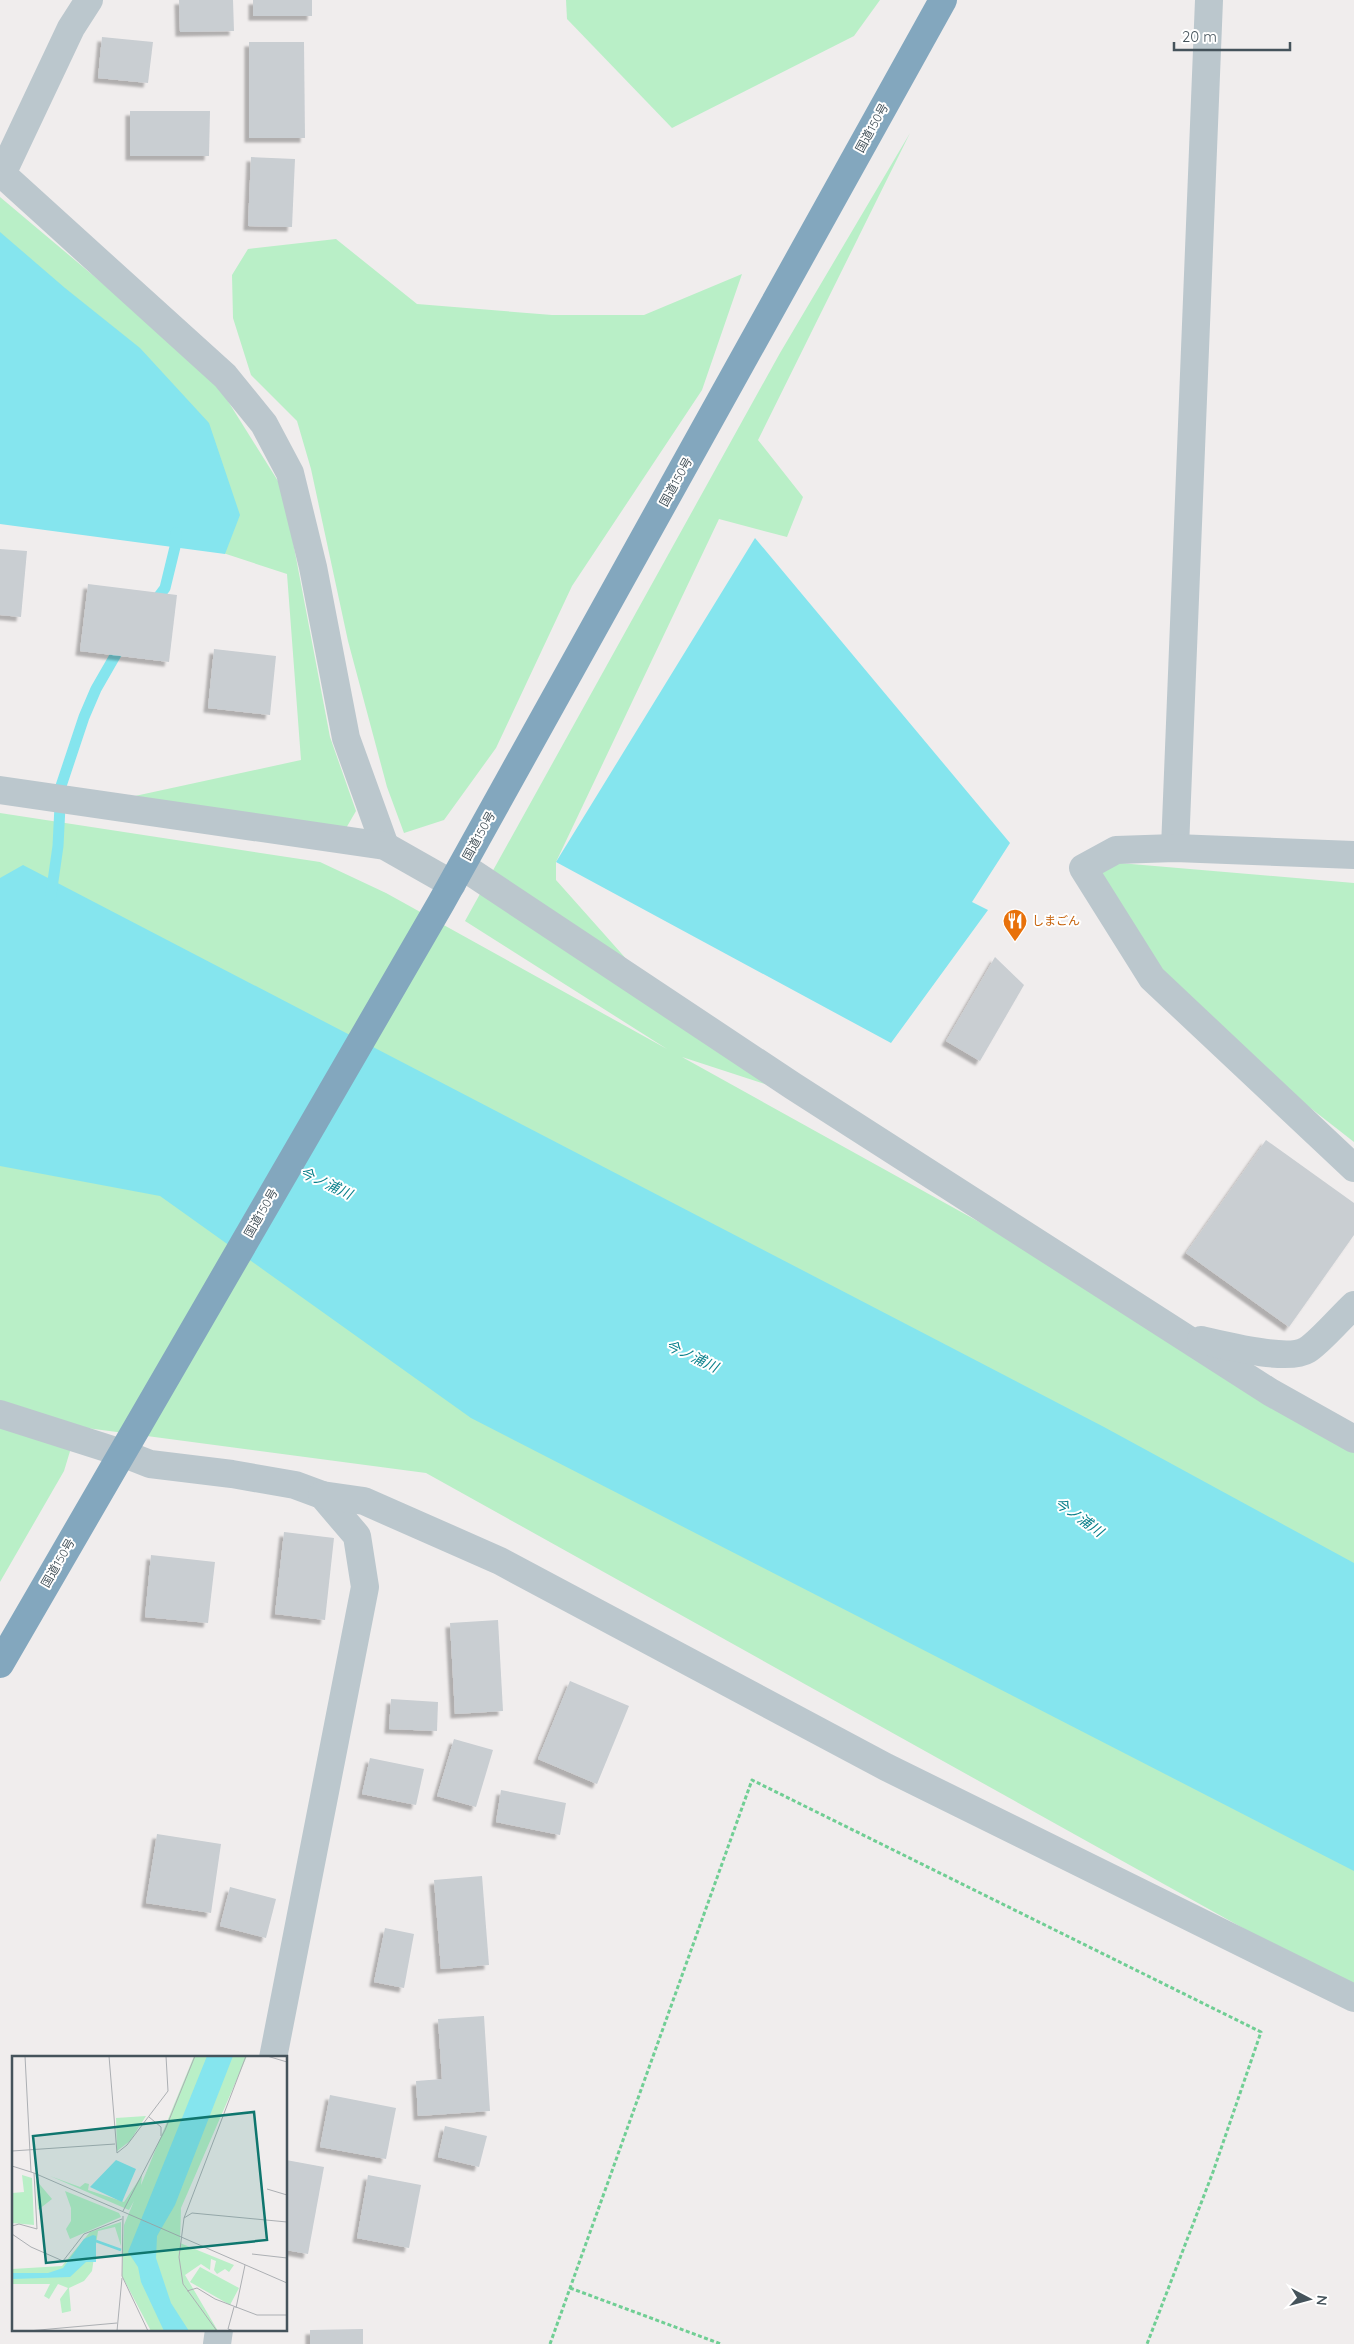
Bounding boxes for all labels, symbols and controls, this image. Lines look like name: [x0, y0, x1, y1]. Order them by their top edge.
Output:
scale bar: [1174, 20, 1290, 52]
text: 20 m: [1182, 27, 1217, 46]
street label: 国道150号: [852, 100, 891, 155]
street label: 国道150号: [656, 454, 695, 509]
street label: 国道150号: [459, 808, 498, 863]
restaurant icon: しまごん: [1002, 908, 1028, 942]
place label: しまごん: [1032, 913, 1080, 928]
water label: 今ノ浦川: [297, 1163, 357, 1204]
street label: 国道150号: [241, 1186, 281, 1240]
water label: 今ノ浦川: [663, 1336, 723, 1377]
water label: 今ノ浦川: [1051, 1494, 1109, 1542]
street label: 国道150号: [38, 1536, 78, 1590]
inset map: [12, 2056, 288, 2332]
north arrow: [1284, 2274, 1334, 2324]
text: N: [1312, 2294, 1331, 2306]

